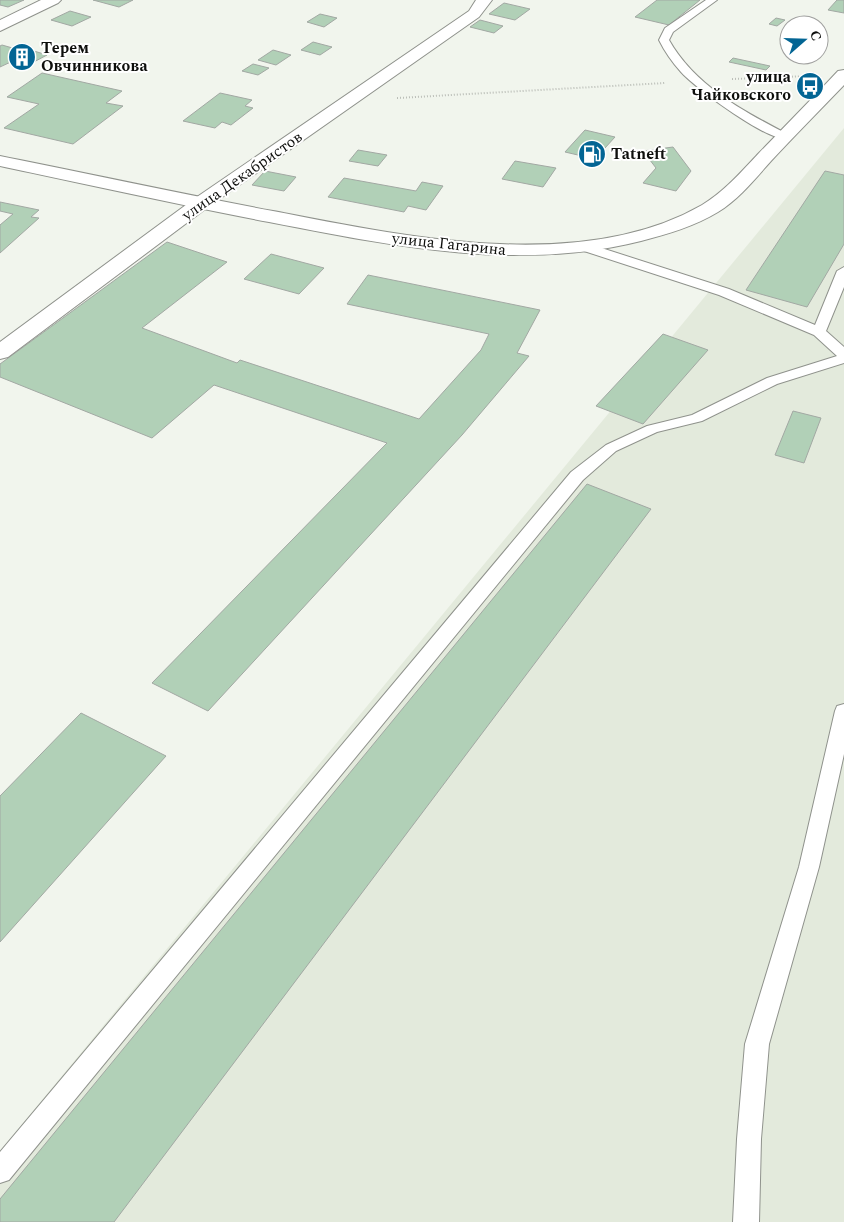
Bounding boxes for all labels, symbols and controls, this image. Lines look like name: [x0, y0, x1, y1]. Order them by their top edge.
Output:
north arrow: [779, 15, 829, 65]
text: С: [804, 27, 827, 44]
place label: Терем Овчинникова: [41, 36, 148, 78]
building icon: Терем Овчинникова: [7, 42, 37, 72]
place label: улица Чайковского: [691, 65, 792, 107]
bus stop icon: улица Чайковского: [795, 71, 825, 101]
street label: улица Декабристов: [176, 125, 307, 227]
fuel station icon: Tatneft: [577, 139, 607, 169]
place label: Tatneft: [611, 142, 666, 166]
street label: улица Гагарина: [390, 226, 507, 262]

